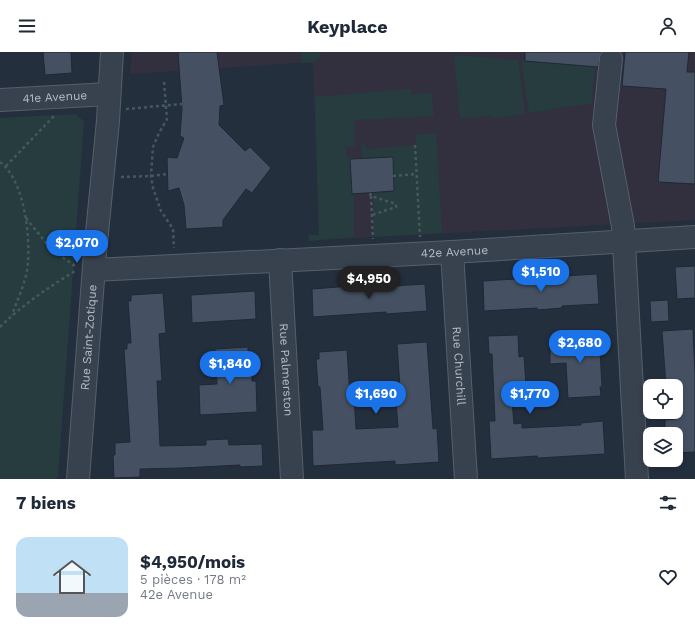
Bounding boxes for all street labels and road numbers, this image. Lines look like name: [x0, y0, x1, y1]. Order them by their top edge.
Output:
street label: 41e Avenue: [22, 88, 88, 106]
street label: 42e Avenue: [421, 243, 489, 261]
street label: Rue Saint-Zotique: [78, 284, 100, 391]
street label: Rue Palmerston: [276, 323, 296, 417]
street label: Rue Churchill: [450, 326, 468, 406]

